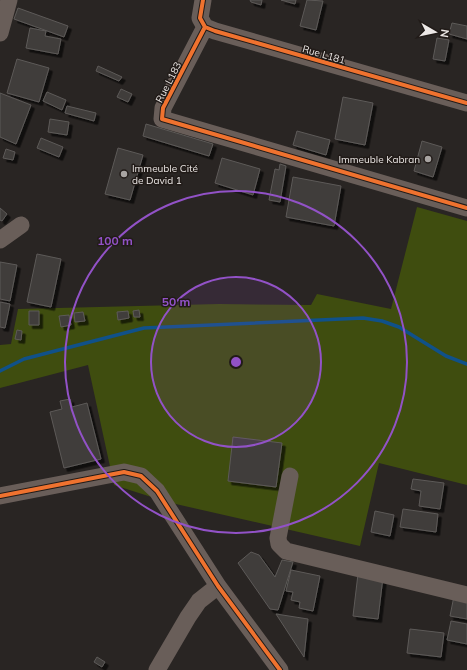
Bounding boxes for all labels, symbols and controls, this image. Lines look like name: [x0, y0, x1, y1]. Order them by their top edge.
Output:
north arrow: [415, 12, 455, 52]
text: N: [437, 28, 452, 39]
street label: Rue L181: [301, 42, 347, 67]
street label: Rue L183: [153, 60, 184, 105]
place label: Immeuble Kabran: [338, 153, 420, 166]
marker: Immeuble Kabran: [423, 154, 433, 164]
place label: Immeuble Cité de David 1: [132, 162, 198, 187]
marker: Immeuble Cité de David 1: [119, 169, 129, 179]
text: 100 m: [97, 233, 133, 248]
text: 50 m: [162, 294, 190, 309]
centre of rings: [229, 355, 243, 369]

